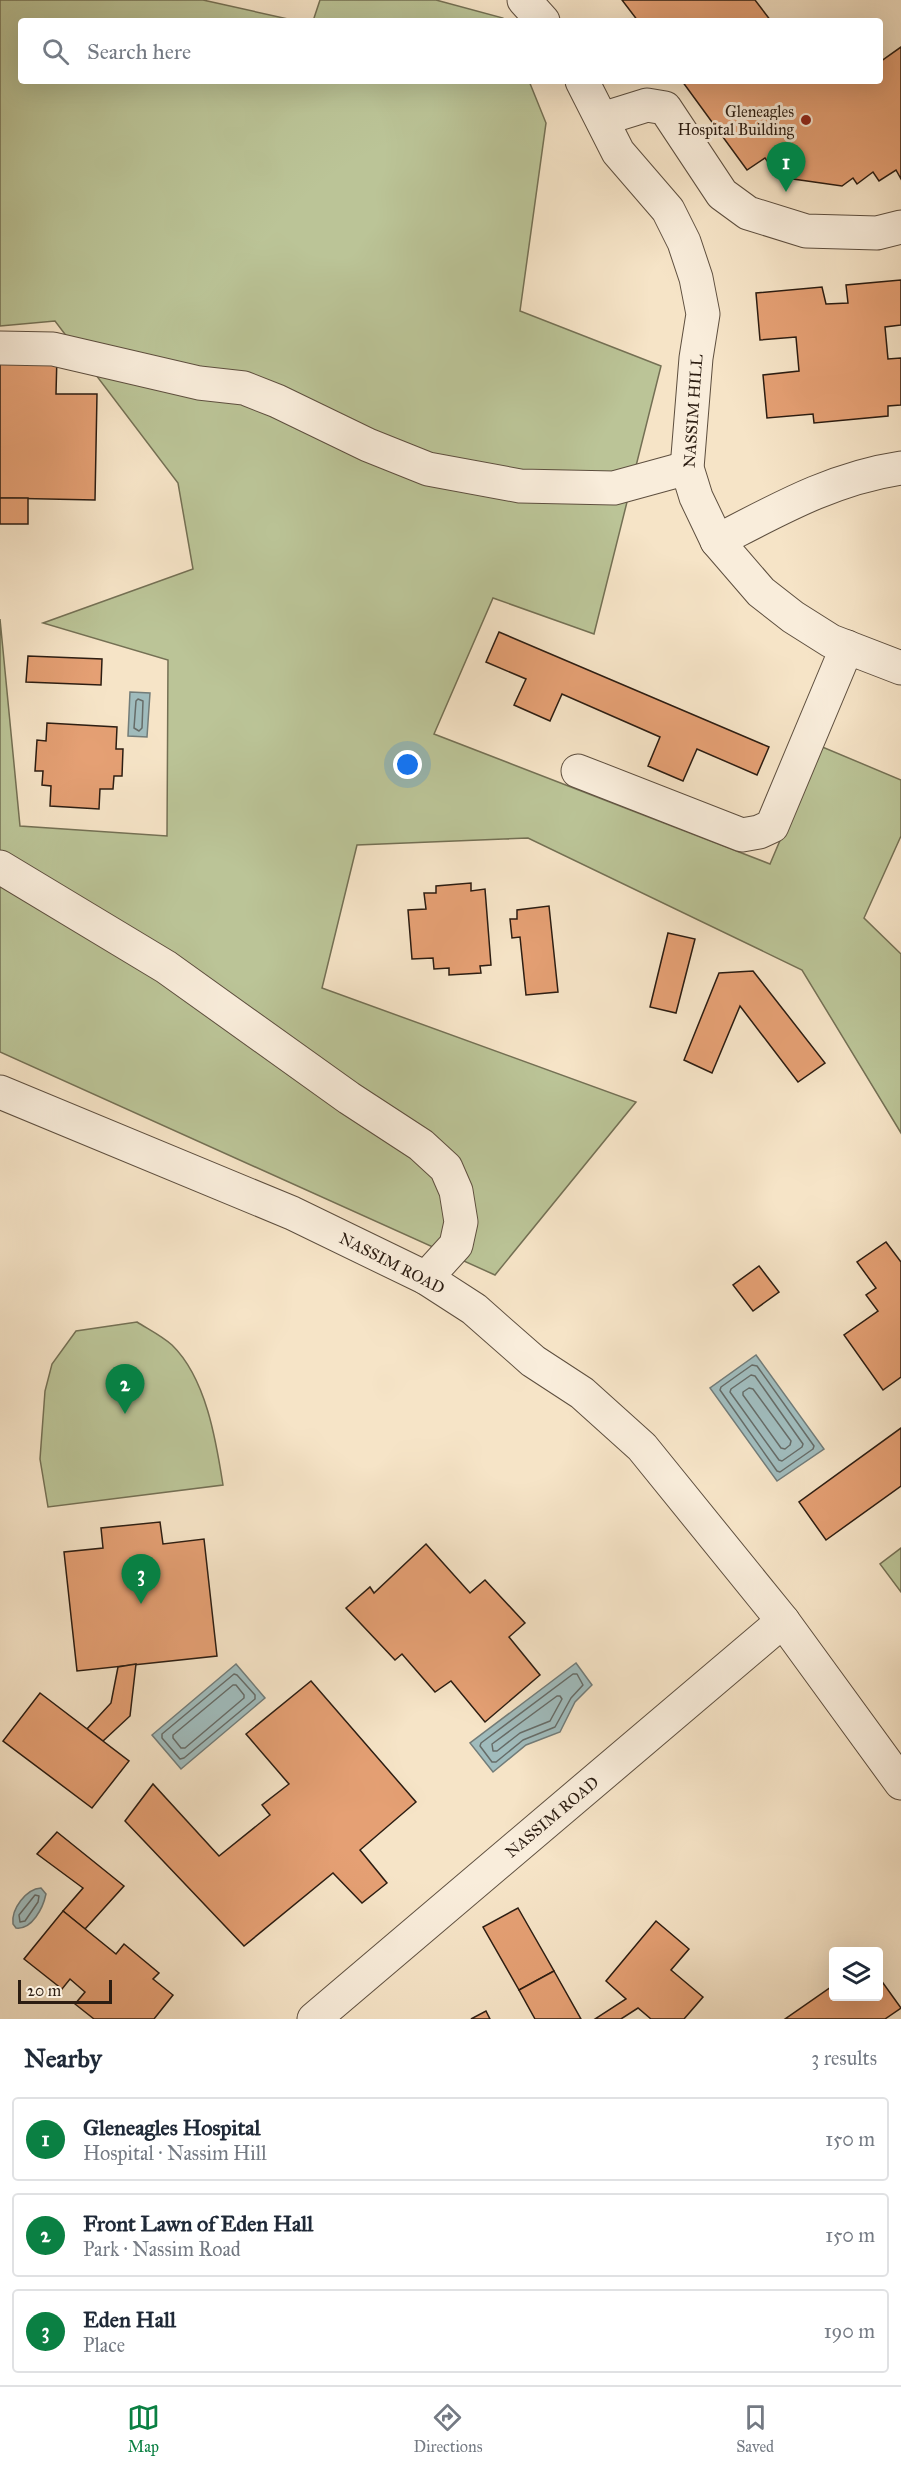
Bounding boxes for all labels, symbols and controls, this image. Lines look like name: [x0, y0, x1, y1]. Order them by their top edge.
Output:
search box: [18, 18, 883, 84]
icon: search: [39, 35, 72, 68]
text: Search here: [87, 38, 191, 65]
place label: Gleneagles Hospital Building: [677, 102, 795, 140]
marker: Gleneagles Hospital Building: [799, 113, 813, 127]
pin: 1: [766, 142, 806, 192]
street label: NASSIM HILL: [680, 353, 706, 468]
your location: [393, 750, 422, 779]
street label: NASSIM ROAD: [336, 1228, 448, 1298]
pin: 2: [106, 1364, 144, 1414]
pin: 3: [122, 1554, 160, 1604]
street label: NASSIM ROAD: [502, 1773, 602, 1861]
map controls: [829, 1947, 883, 2001]
button: layers: [829, 1947, 883, 2001]
scale bar: [18, 1977, 112, 2004]
text: 20 m: [27, 1981, 61, 2000]
text: Nearby: [24, 2042, 102, 2074]
text: 3 results: [811, 2046, 877, 2070]
text: Gleneagles Hospital: [83, 2114, 261, 2141]
text: 1: [42, 2127, 49, 2151]
text: 150 m: [825, 2127, 875, 2151]
text: Hospital · Nassim Hill: [83, 2141, 267, 2165]
text: Front Lawn of Eden Hall: [83, 2210, 313, 2237]
text: 2: [41, 2223, 50, 2247]
text: 150 m: [825, 2223, 875, 2247]
text: Park · Nassim Road: [83, 2237, 241, 2261]
text: Eden Hall: [83, 2306, 176, 2333]
text: 3: [42, 2319, 50, 2343]
text: 190 m: [824, 2319, 875, 2343]
text: Place: [83, 2333, 125, 2357]
tab: Map: [127, 2401, 160, 2456]
tab: Directions: [414, 2401, 482, 2456]
tab: Saved: [736, 2401, 774, 2456]

